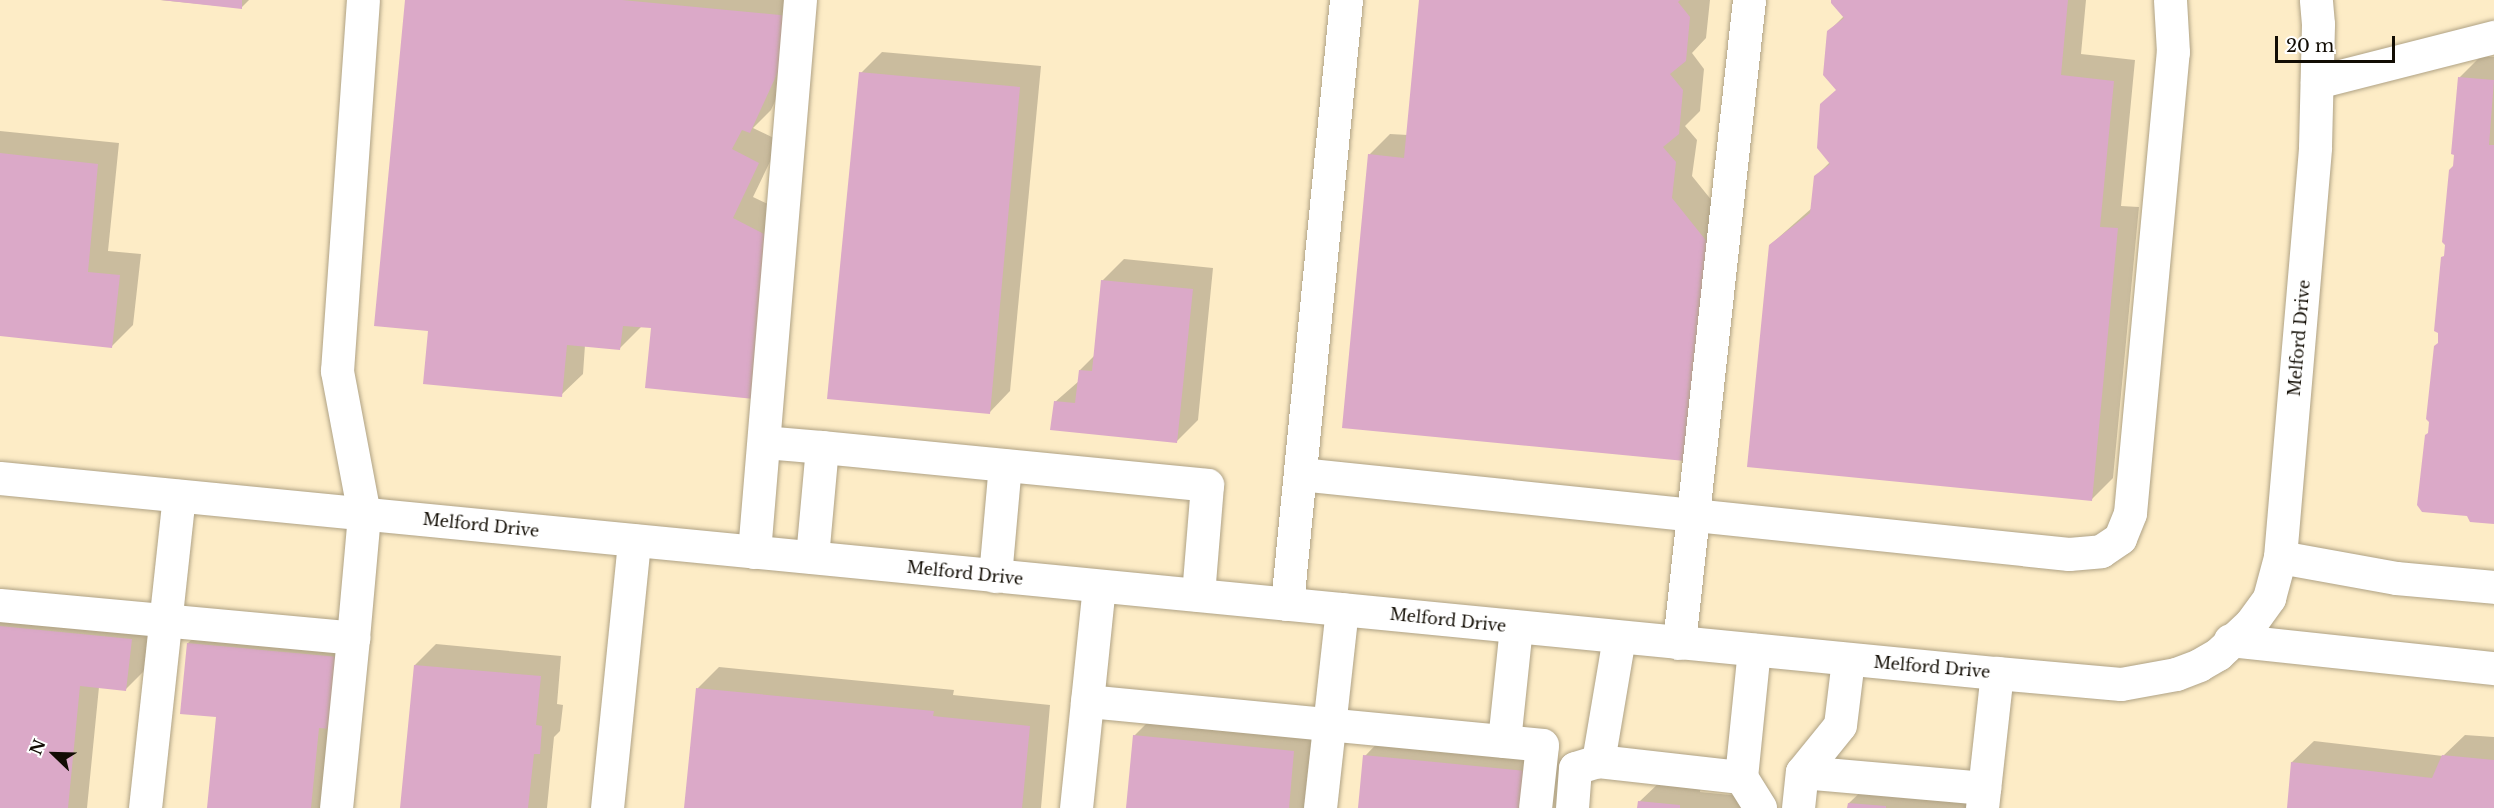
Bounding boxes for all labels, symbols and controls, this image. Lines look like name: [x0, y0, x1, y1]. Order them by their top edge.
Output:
scale bar: [2278, 24, 2398, 62]
text: 20 m: [2286, 35, 2334, 57]
street label: Melford Drive: [2284, 279, 2314, 397]
street label: Melford Drive: [422, 509, 540, 541]
street label: Melford Drive: [906, 557, 1024, 589]
street label: Melford Drive: [1389, 604, 1507, 636]
street label: Melford Drive: [1873, 652, 1991, 682]
north arrow: [24, 724, 84, 784]
text: N: [25, 736, 50, 758]

